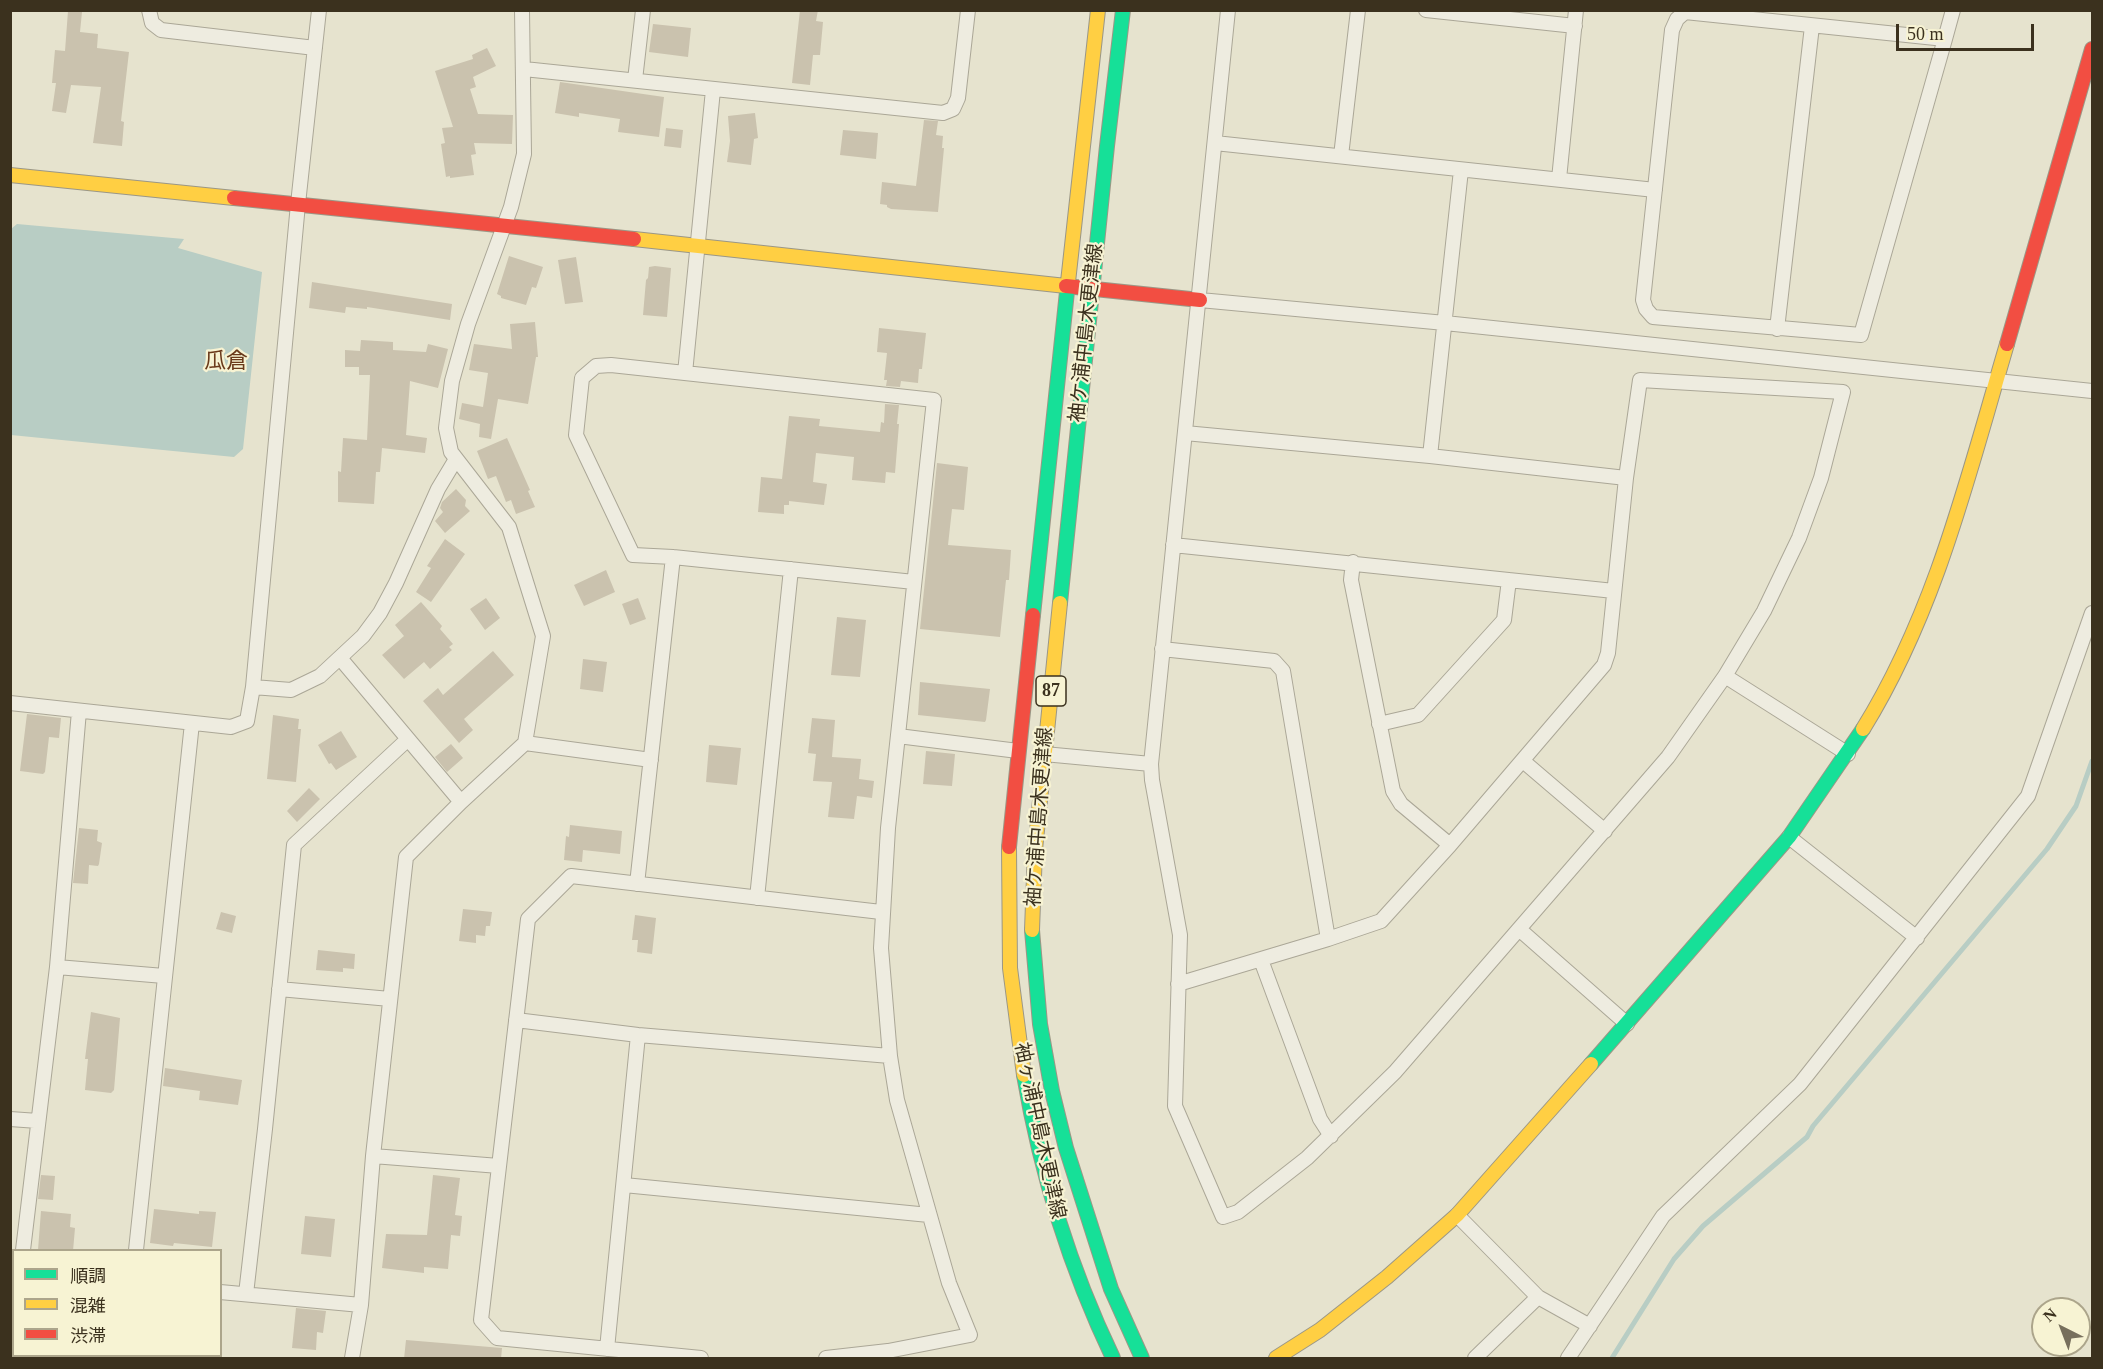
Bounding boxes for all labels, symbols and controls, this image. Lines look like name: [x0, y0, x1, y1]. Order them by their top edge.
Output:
scale bar: [1899, 12, 2037, 50]
text: 50 m: [1907, 24, 1944, 44]
street label: 袖ケ浦中島木更津線: [1066, 242, 1108, 424]
district label: 瓜倉: [204, 349, 248, 375]
road number: 87: [1036, 676, 1066, 706]
street label: 袖ケ浦中島木更津線: [1022, 726, 1058, 908]
street label: 袖ヶ浦中島木更津線: [1009, 1040, 1069, 1222]
legend: [12, 1249, 222, 1357]
text: 順調: [70, 1266, 106, 1286]
text: 混雑: [70, 1296, 106, 1316]
north arrow: [2031, 1297, 2091, 1357]
text: N: [2040, 1305, 2060, 1325]
text: 渋滞: [70, 1326, 106, 1346]

